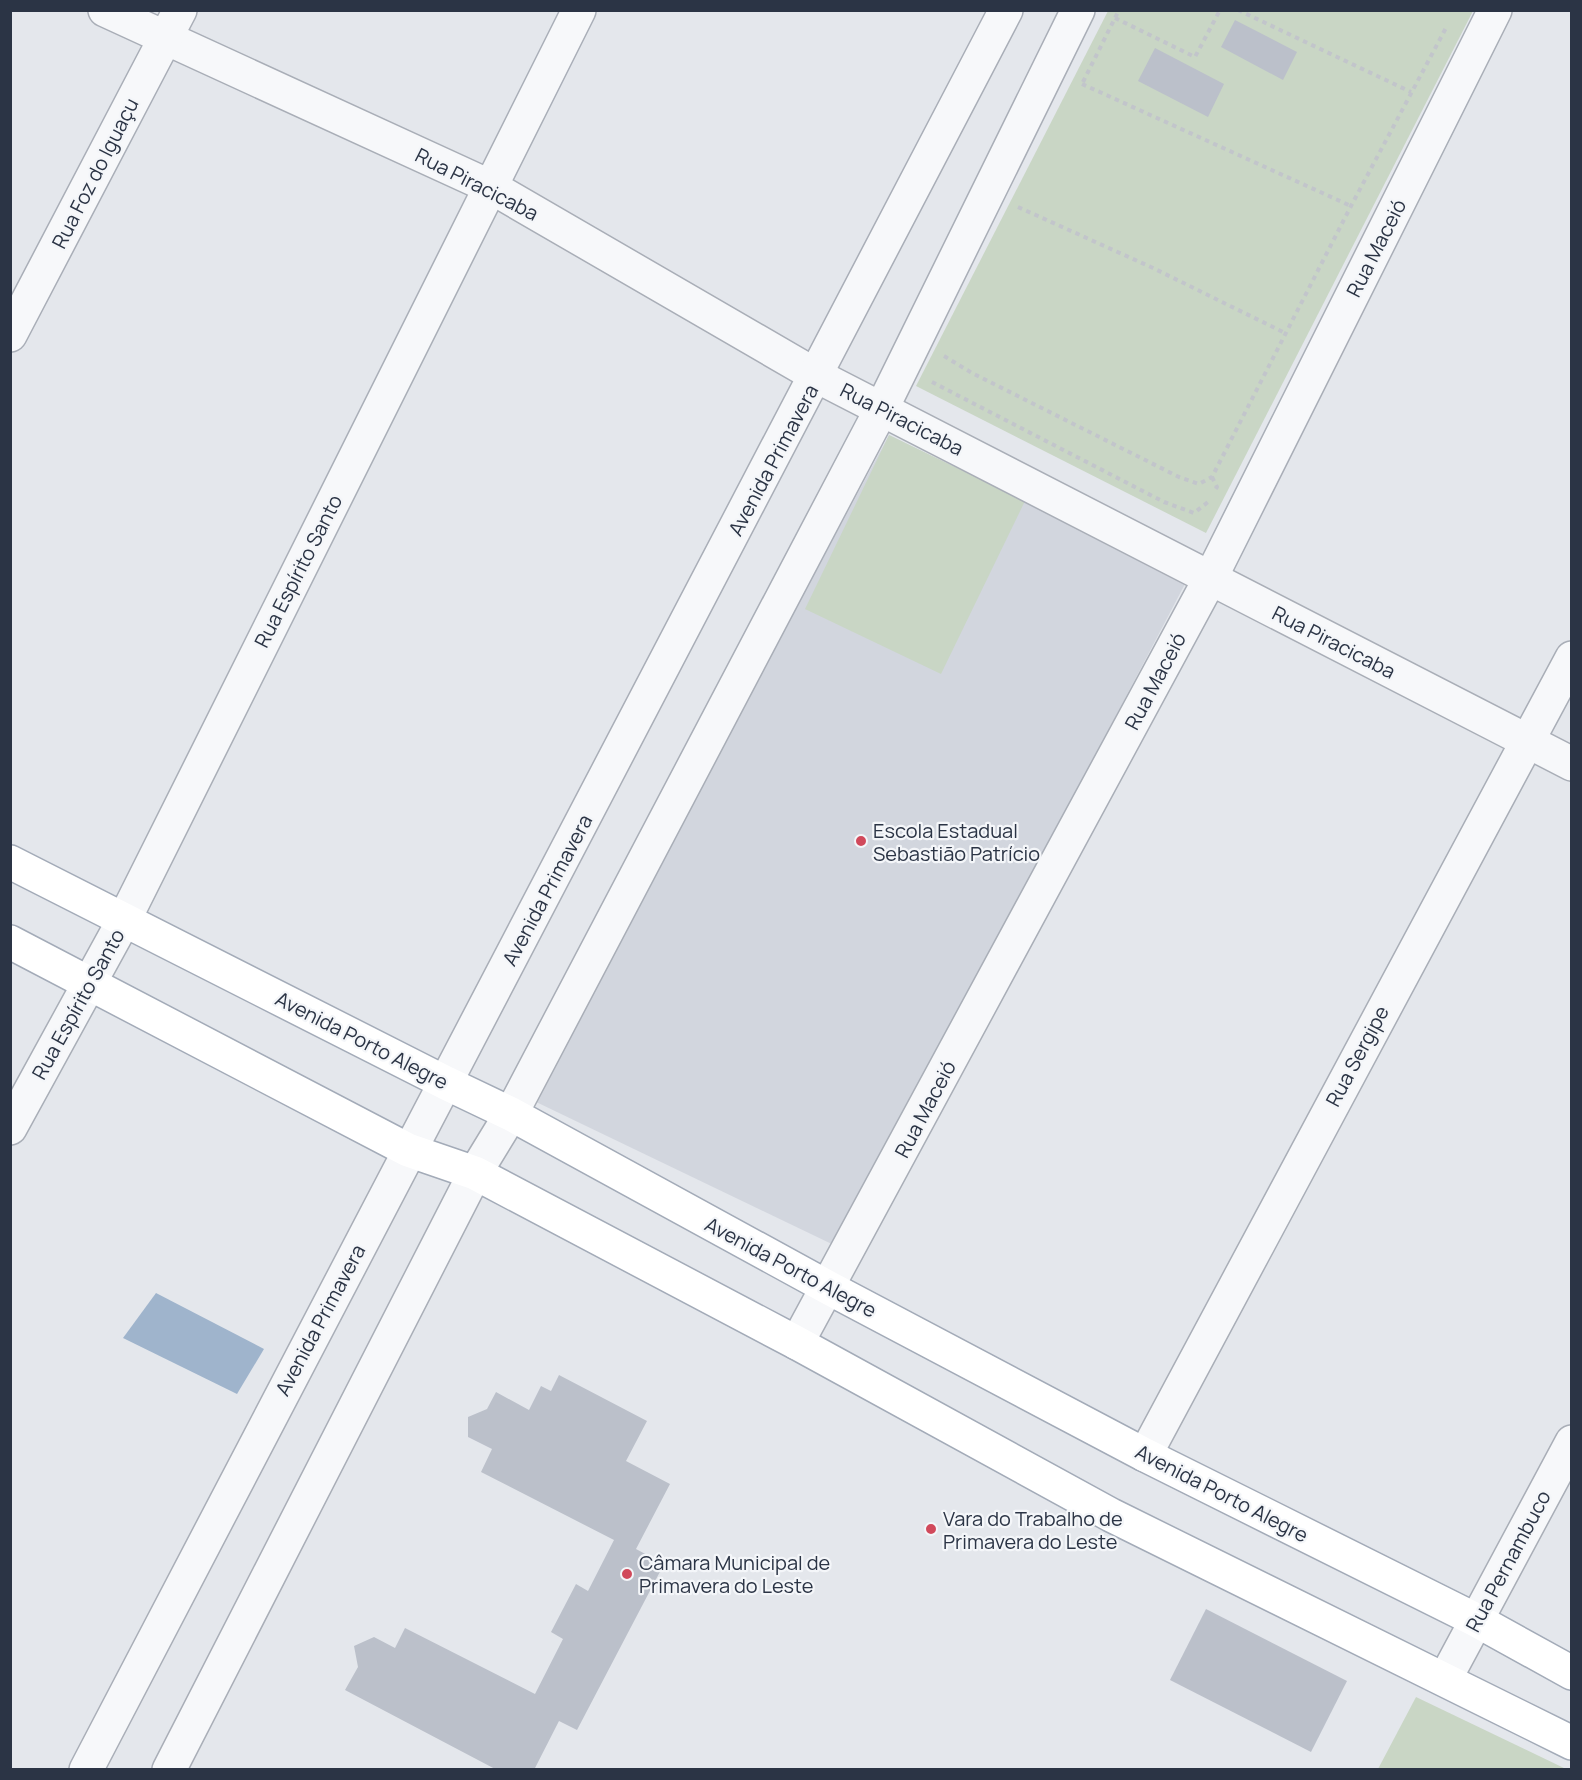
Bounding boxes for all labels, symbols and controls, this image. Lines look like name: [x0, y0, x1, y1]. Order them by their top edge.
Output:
street label: Rua Foz do Iguaçu: [45, 93, 145, 253]
street label: Rua Piracicaba: [411, 141, 543, 227]
street label: Rua Maceió: [1340, 194, 1412, 302]
street label: Rua Piracicaba: [836, 376, 968, 462]
street label: Avenida Primavera: [722, 380, 824, 540]
street label: Rua Espírito Santo: [248, 490, 348, 652]
street label: Rua Piracicaba: [1268, 599, 1400, 685]
street label: Rua Maceió: [1118, 628, 1192, 734]
street label: Avenida Primavera: [496, 810, 598, 970]
place label: Escola Estadual Sebastião Patrício: [873, 817, 1040, 867]
marker: Escola Estadual Sebastião Patrício: [854, 834, 868, 848]
street label: Rua Espírito Santo: [25, 924, 131, 1084]
street label: Avenida Porto Alegre: [271, 985, 453, 1095]
street label: Rua Sergipe: [1319, 1001, 1395, 1111]
street label: Rua Maceió: [888, 1056, 962, 1162]
street label: Avenida Porto Alegre: [701, 1210, 881, 1324]
street label: Avenida Primavera: [269, 1240, 371, 1400]
street label: Avenida Porto Alegre: [1131, 1438, 1313, 1548]
street label: Rua Pernambuco: [1459, 1485, 1557, 1637]
place label: Vara do Trabalho de Primavera do Leste: [943, 1505, 1123, 1555]
marker: Vara do Trabalho de Primavera do Leste: [924, 1522, 938, 1536]
place label: Câmara Municipal de Primavera do Leste: [639, 1549, 830, 1599]
marker: Câmara Municipal de Primavera do Leste: [620, 1567, 634, 1581]

